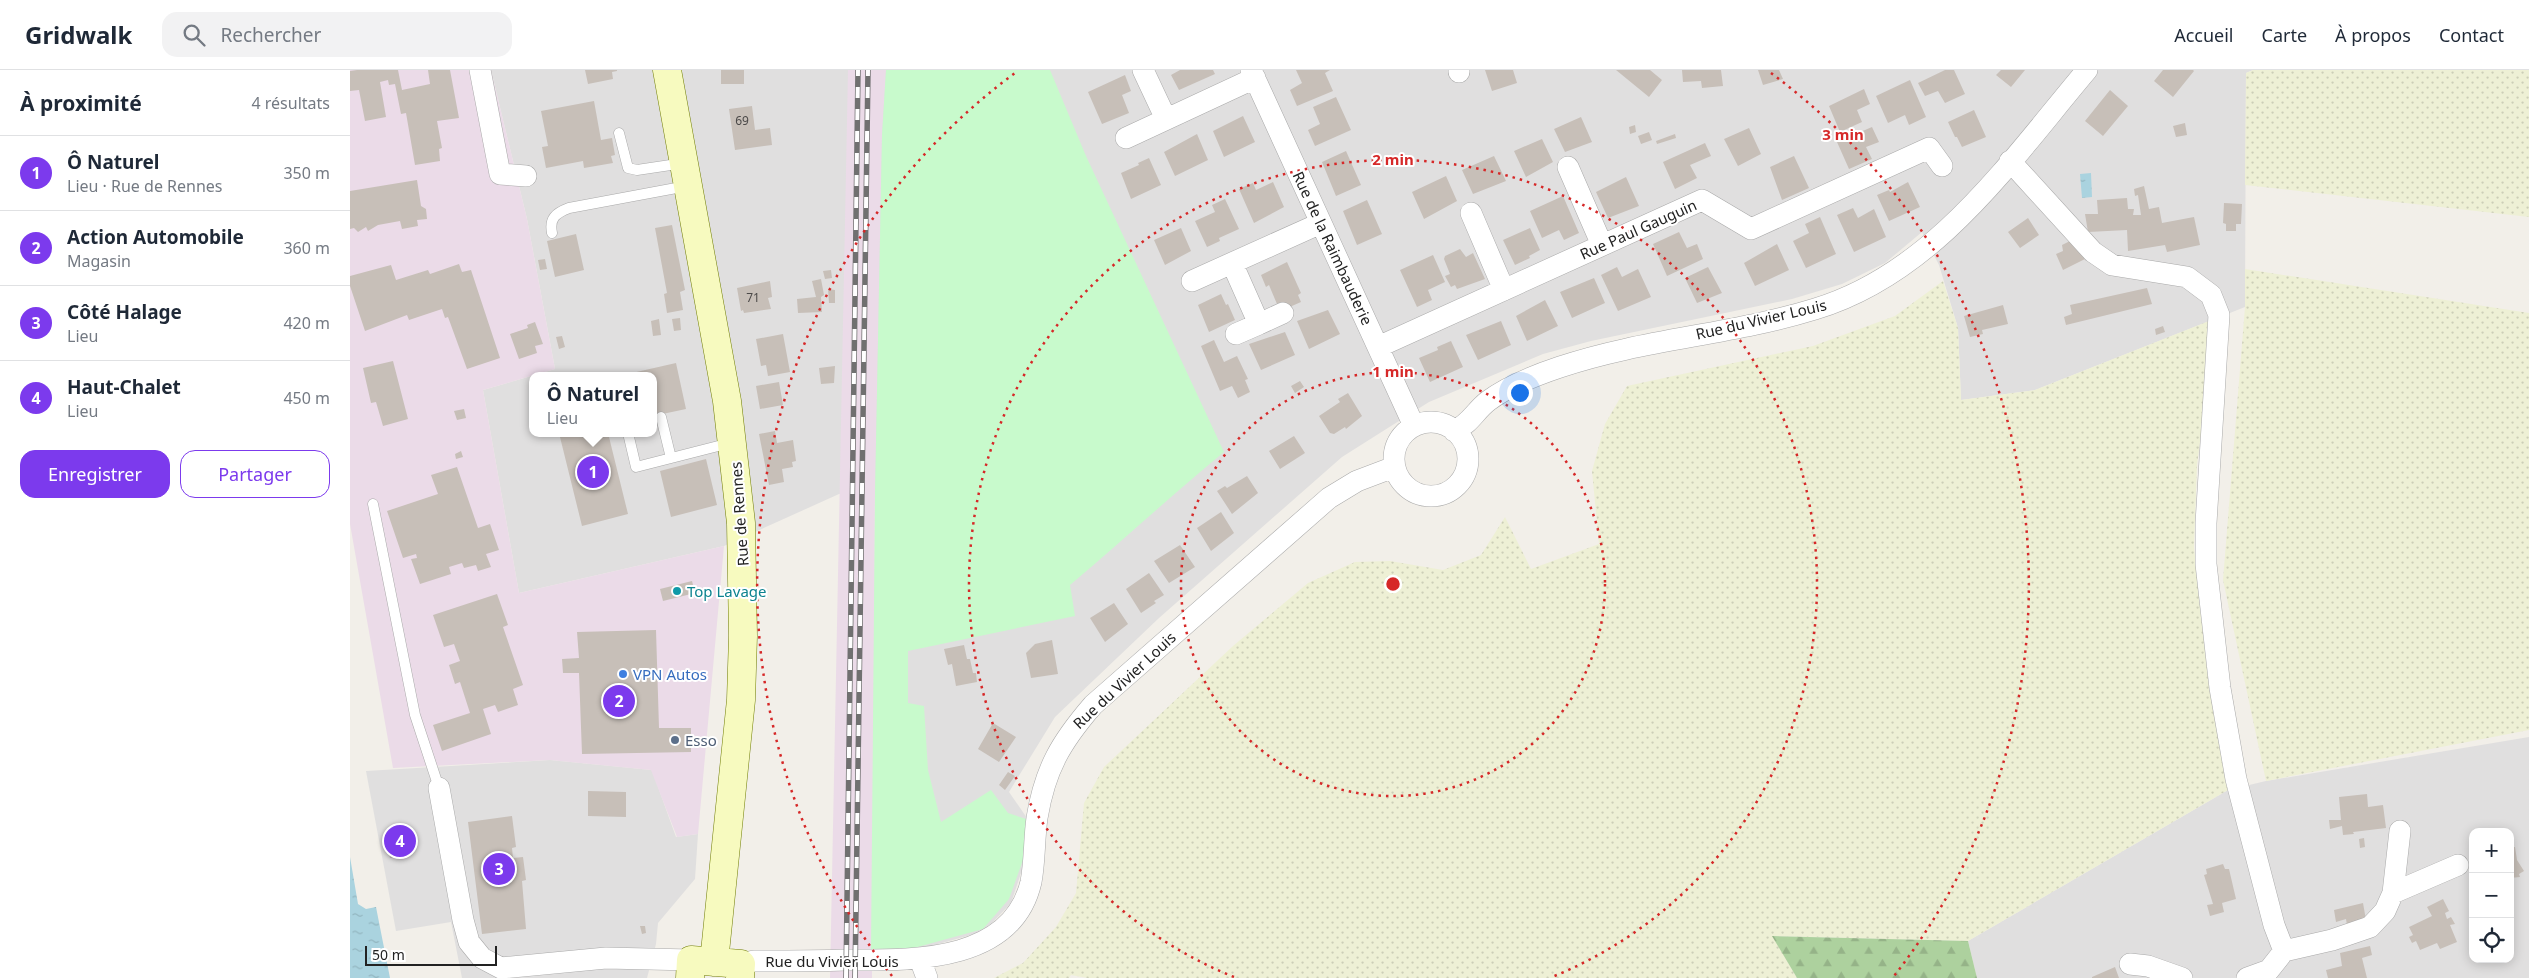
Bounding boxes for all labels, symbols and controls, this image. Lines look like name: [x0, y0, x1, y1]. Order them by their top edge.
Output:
search box: [162, 12, 512, 57]
text: Gridwalk: [25, 18, 132, 51]
icon: search: [180, 21, 208, 49]
text: Rechercher: [220, 22, 321, 48]
text: Accueil: [2174, 23, 2234, 47]
text: Carte: [2262, 23, 2307, 47]
text: À propos: [2335, 23, 2411, 47]
text: Contact: [2439, 23, 2504, 47]
text: À proximité: [20, 89, 142, 117]
text: 4 résultats: [252, 92, 330, 114]
house number: 69: [735, 112, 749, 129]
text: 3 min: [1822, 124, 1864, 144]
text: Ô Naturel: [67, 149, 160, 175]
text: 2 min: [1372, 149, 1414, 169]
text: 1: [31, 162, 41, 184]
text: 350 m: [283, 162, 330, 184]
street label: Rue de la Raimbauderie: [1289, 168, 1377, 328]
text: Lieu · Rue de Rennes: [67, 175, 223, 197]
street label: Rue Paul Gauguin: [1577, 194, 1699, 264]
text: Action Automobile: [67, 224, 244, 250]
text: 2: [31, 237, 41, 259]
text: 360 m: [283, 237, 330, 259]
text: Magasin: [67, 250, 131, 272]
house number: 71: [746, 289, 760, 306]
street label: Rue du Vivier Louis: [1694, 294, 1828, 344]
text: Côté Halage: [67, 299, 182, 325]
text: 3: [31, 312, 41, 334]
text: 420 m: [283, 312, 330, 334]
text: Lieu: [67, 325, 98, 347]
text: 1 min: [1372, 361, 1414, 381]
popup: [529, 372, 657, 437]
text: Haut-Chalet: [67, 374, 181, 400]
your location: [1507, 380, 1533, 406]
text: Ô Naturel: [547, 381, 639, 407]
text: 4: [31, 387, 41, 409]
text: 450 m: [283, 387, 330, 409]
text: Lieu: [67, 400, 98, 422]
text: Lieu: [547, 407, 578, 429]
button: Enregistrer: [20, 450, 170, 498]
button: Partager: [180, 450, 330, 498]
pin: 1: [577, 453, 609, 491]
street label: Rue de Rennes: [725, 461, 753, 567]
centre of rings: [1384, 575, 1402, 593]
place label: Top Lavage: [687, 581, 767, 601]
marker: Top Lavage: [671, 585, 683, 597]
street label: Rue du Vivier Louis: [1068, 627, 1180, 733]
place label: VPN Autos: [633, 664, 707, 684]
marker: VPN Autos: [617, 668, 629, 680]
pin: 2: [603, 682, 635, 720]
place label: Esso: [685, 730, 717, 750]
marker: Esso: [669, 734, 681, 746]
pin: 4: [384, 822, 416, 860]
map controls: [2469, 828, 2514, 963]
button: +: [2469, 828, 2514, 873]
pin: 3: [483, 850, 515, 888]
button: −: [2469, 873, 2514, 918]
button: locate: [2469, 918, 2514, 963]
scale bar: [365, 943, 498, 966]
text: 50 m: [372, 945, 405, 964]
street label: Rue du Vivier Louis: [765, 951, 899, 971]

